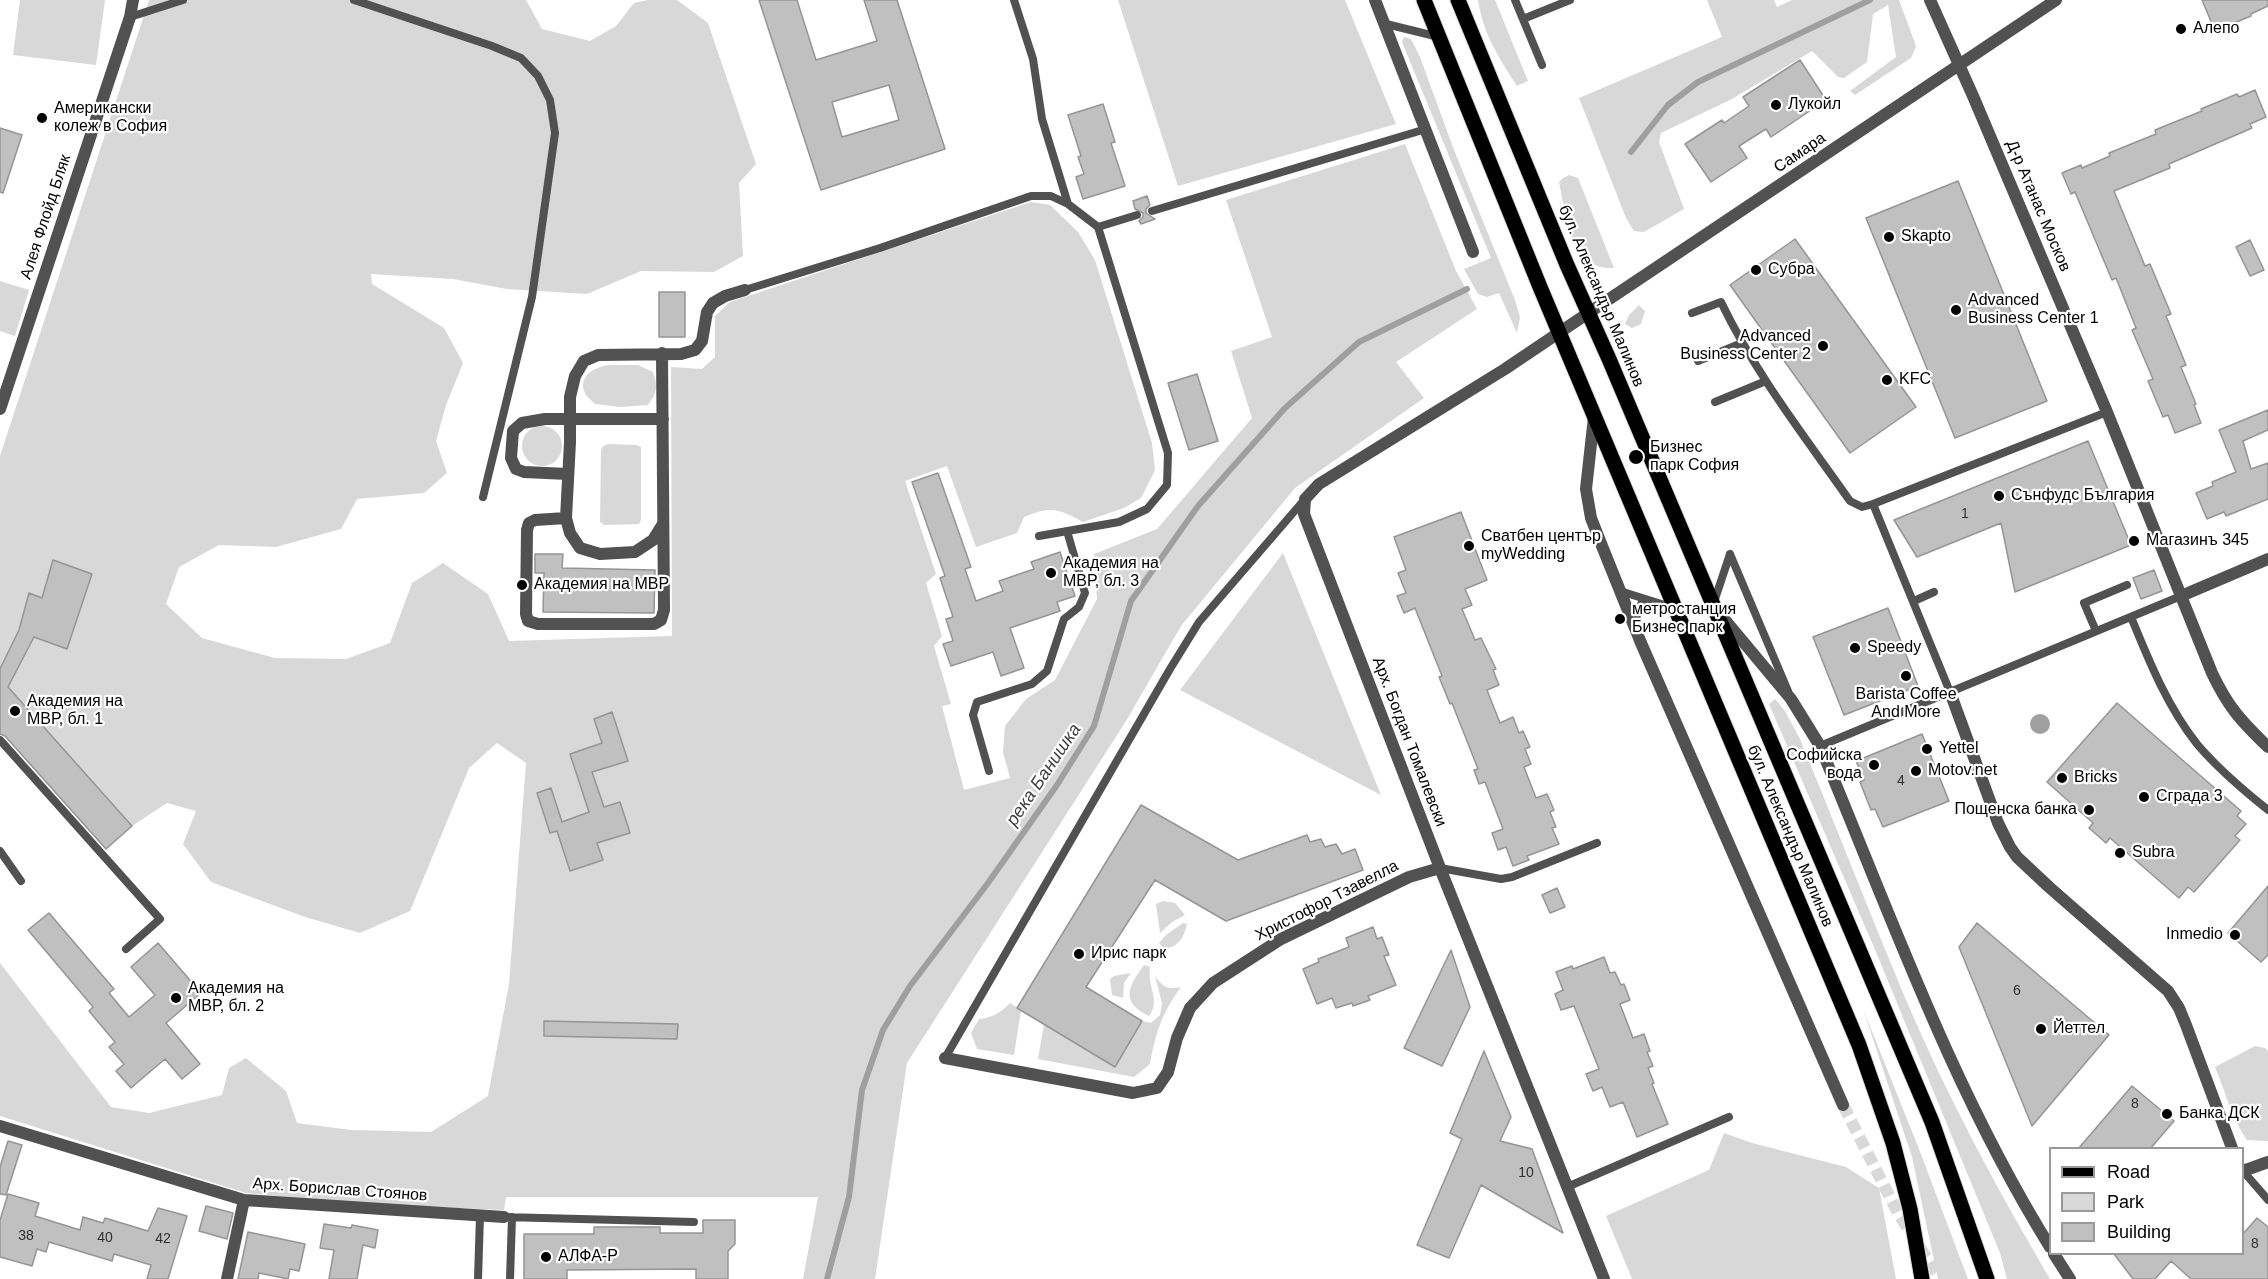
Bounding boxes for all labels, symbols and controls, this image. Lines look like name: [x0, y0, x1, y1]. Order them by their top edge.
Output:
place label: Алепо: [2193, 19, 2239, 39]
marker: Алепо: [2174, 22, 2188, 36]
place label: Лукойл: [1788, 95, 1841, 115]
marker: Лукойл: [1769, 98, 1783, 112]
place label: Американски колеж в София: [54, 99, 167, 137]
marker: Американски колеж в София: [35, 111, 49, 125]
street label: Самара: [1770, 129, 1830, 177]
street label: Д-р Атанас Москов: [2002, 137, 2074, 275]
street label: Алея Флойд Бляк: [17, 152, 75, 282]
street label: бул. Александър Малинов: [1554, 202, 1648, 390]
place label: Skapto: [1901, 227, 1951, 247]
marker: Skapto: [1882, 230, 1896, 244]
place label: Субра: [1768, 260, 1815, 280]
marker: Субра: [1749, 263, 1763, 277]
place label: Advanced Business Center 1: [1968, 291, 2099, 329]
marker: Advanced Business Center 1: [1949, 303, 1963, 317]
place label: Advanced Business Center 2: [1680, 327, 1811, 365]
marker: Advanced Business Center 2: [1816, 339, 1830, 353]
place label: KFC: [1899, 370, 1931, 390]
marker: KFC: [1880, 373, 1894, 387]
place label: Бизнес парк София: [1650, 438, 1739, 476]
marker: Бизнес парк София: [1627, 448, 1645, 466]
place label: Сънфудс България: [2011, 486, 2154, 506]
marker: Сънфудс България: [1992, 489, 2006, 503]
house number: 1: [1961, 506, 1969, 522]
place label: Сватбен център myWedding: [1481, 527, 1601, 565]
place label: Магазинъ 345: [2146, 531, 2249, 551]
marker: Магазинъ 345: [2127, 534, 2141, 548]
marker: Сватбен център myWedding: [1462, 539, 1476, 553]
place label: Академия на МВР, бл. 3: [1063, 554, 1159, 592]
marker: Академия на МВР, бл. 3: [1044, 566, 1058, 580]
place label: Академия на МВР: [534, 575, 669, 595]
marker: Академия на МВР: [515, 578, 529, 592]
place label: метростанция Бизнес парк: [1632, 600, 1736, 638]
marker: метростанция Бизнес парк: [1613, 612, 1627, 626]
place label: Speedy: [1867, 638, 1921, 658]
marker: Speedy: [1848, 641, 1862, 655]
street label: Арх. Богдан Томалевски: [1368, 654, 1450, 830]
marker: Barista Coffee And More: [1899, 669, 1913, 683]
place label: Barista Coffee And More: [1855, 685, 1957, 723]
place label: Академия на МВР, бл. 1: [27, 692, 123, 730]
marker: Академия на МВР, бл. 1: [8, 704, 22, 718]
water label: река Банишка: [1002, 720, 1086, 830]
place label: Yettel: [1939, 739, 1978, 759]
street label: бул. Александър Малинов: [1743, 742, 1837, 930]
marker: Yettel: [1920, 742, 1934, 756]
place label: Софийска вода: [1786, 746, 1862, 784]
marker: Софийска вода: [1867, 758, 1881, 772]
place label: Motov.net: [1928, 761, 1997, 781]
marker: Motov.net: [1909, 764, 1923, 778]
place label: Bricks: [2074, 768, 2118, 788]
marker: Bricks: [2055, 771, 2069, 785]
house number: 4: [1897, 773, 1905, 789]
place label: Сграда 3: [2156, 787, 2223, 807]
marker: Сграда 3: [2137, 790, 2151, 804]
place label: Пощенска банка: [1954, 800, 2077, 820]
marker: Пощенска банка: [2082, 803, 2096, 817]
place label: Subra: [2132, 843, 2175, 863]
marker: Subra: [2113, 846, 2127, 860]
street label: Христофор Тзавелла: [1252, 857, 1402, 945]
place label: Inmedio: [2166, 925, 2223, 945]
marker: Inmedio: [2228, 928, 2242, 942]
place label: Ирис парк: [1091, 944, 1166, 964]
marker: Ирис парк: [1072, 947, 1086, 961]
place label: Академия на МВР, бл. 2: [188, 979, 284, 1017]
house number: 6: [2013, 983, 2021, 999]
marker: Академия на МВР, бл. 2: [169, 991, 183, 1005]
place label: Йеттел: [2053, 1019, 2105, 1039]
marker: Йеттел: [2034, 1022, 2048, 1036]
house number: 8: [2131, 1096, 2139, 1112]
place label: Банка ДСК: [2179, 1104, 2260, 1124]
marker: Банка ДСК: [2160, 1107, 2174, 1121]
legend: [2049, 1147, 2244, 1255]
text: Road: [2107, 1162, 2150, 1182]
house number: 10: [1518, 1165, 1534, 1181]
street label: Арх. Борислав Стоянов: [252, 1174, 428, 1206]
text: Park: [2107, 1192, 2144, 1212]
text: Building: [2107, 1222, 2171, 1242]
house number: 38: [18, 1228, 34, 1244]
house number: 40: [97, 1230, 113, 1246]
house number: 42: [155, 1231, 171, 1247]
house number: 8: [2251, 1236, 2259, 1252]
place label: АЛФА-Р: [558, 1247, 618, 1267]
marker: АЛФА-Р: [539, 1250, 553, 1264]

